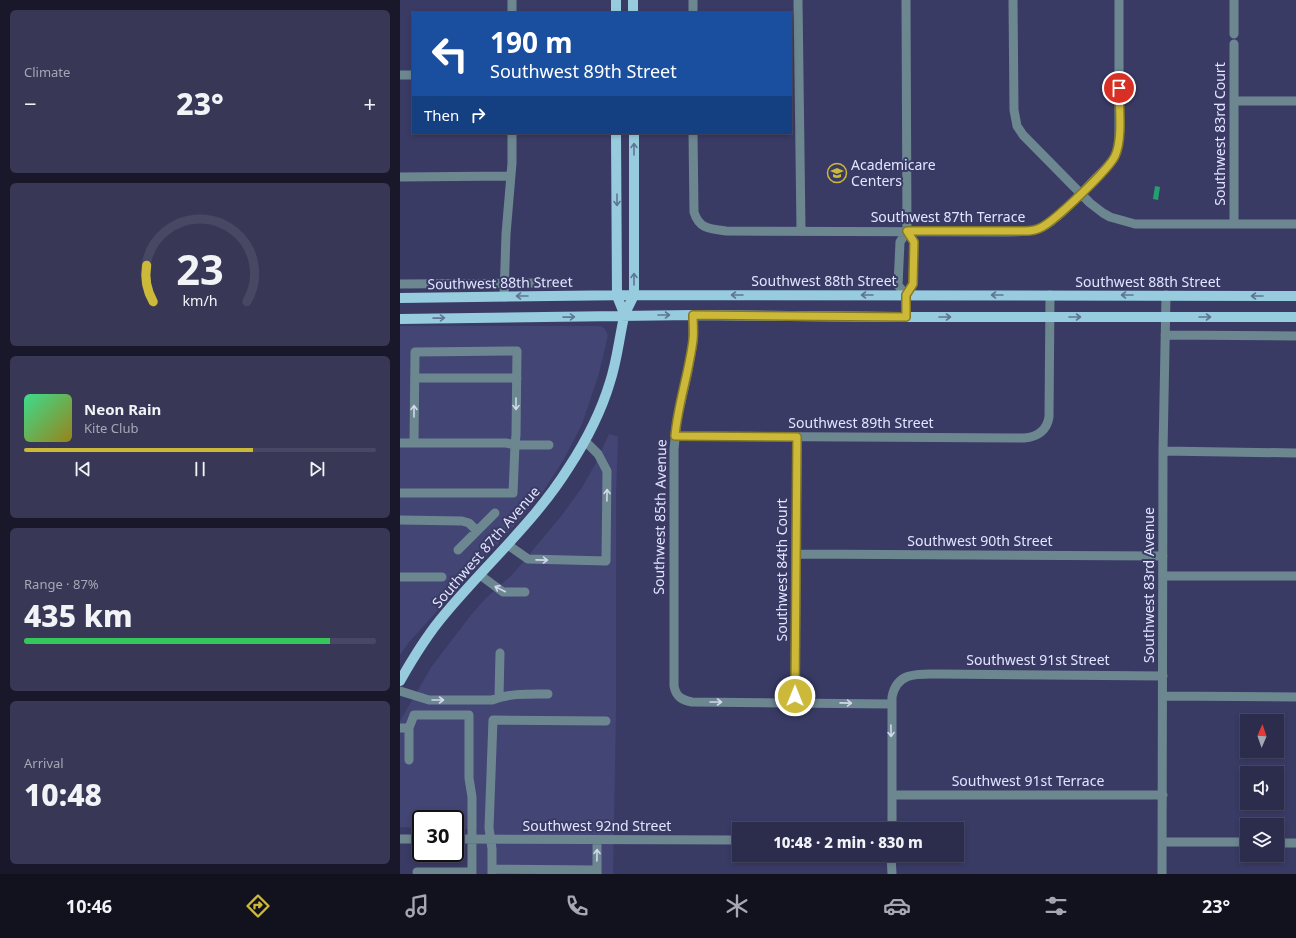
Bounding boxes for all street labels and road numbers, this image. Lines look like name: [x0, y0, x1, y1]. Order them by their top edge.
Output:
street label: Southwest 83rd Court: [1210, 62, 1229, 206]
street label: Southwest 87th Terrace: [871, 207, 1025, 226]
street label: Southwest 88th Street: [751, 271, 897, 290]
street label: Southwest 88th Street: [427, 272, 573, 293]
street label: Southwest 88th Street: [1075, 272, 1221, 291]
street label: Southwest 89th Street: [788, 413, 934, 432]
street label: Southwest 85th Avenue: [649, 439, 670, 595]
street label: Southwest 87th Avenue: [427, 482, 544, 612]
street label: Southwest 84th Court: [772, 499, 791, 641]
street label: Southwest 83rd Avenue: [1139, 507, 1158, 663]
street label: Southwest 90th Street: [907, 531, 1053, 550]
street label: Southwest 91st Street: [966, 650, 1110, 669]
street label: Southwest 91st Terrace: [952, 771, 1104, 790]
street label: Southwest 92nd Street: [523, 816, 671, 835]

